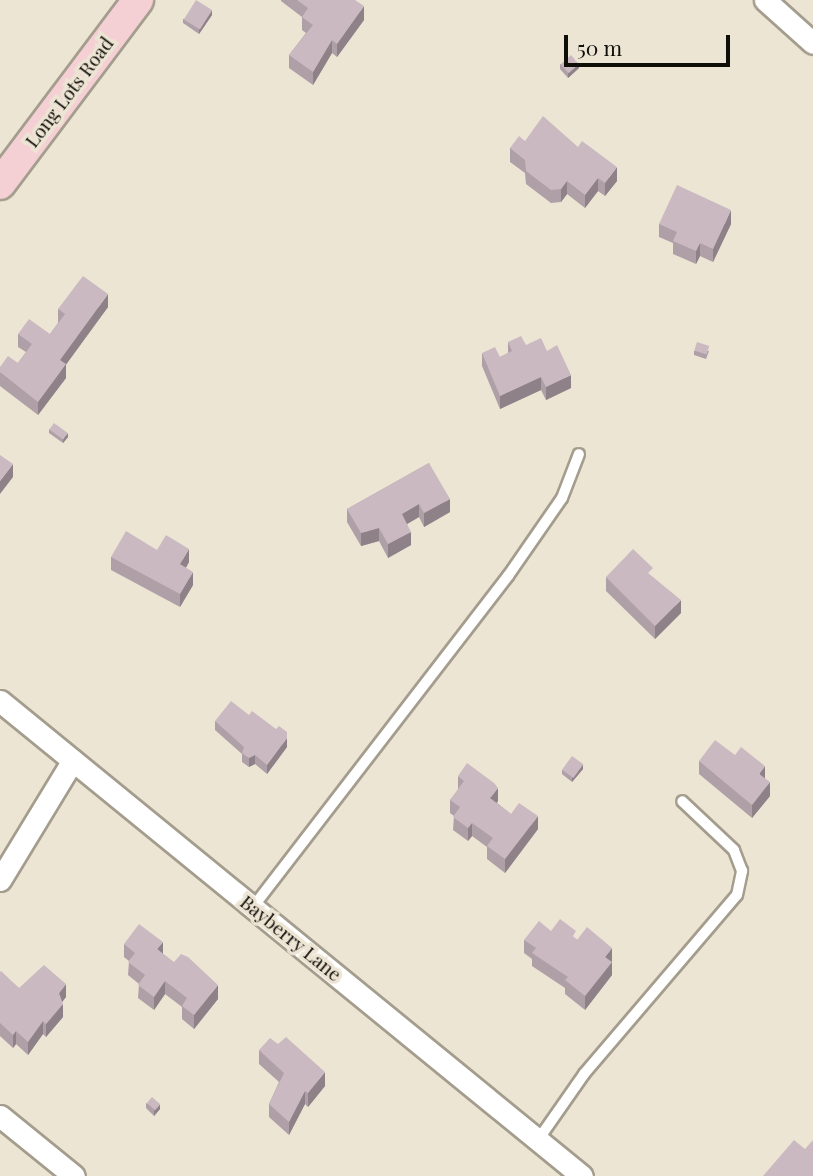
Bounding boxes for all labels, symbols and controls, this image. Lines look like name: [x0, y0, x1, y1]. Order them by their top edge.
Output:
scale bar: [568, 21, 734, 65]
street label: Long Lots Road: [20, 32, 118, 152]
text: 50 m: [577, 33, 622, 61]
street label: Bayberry Lane: [236, 890, 346, 986]

